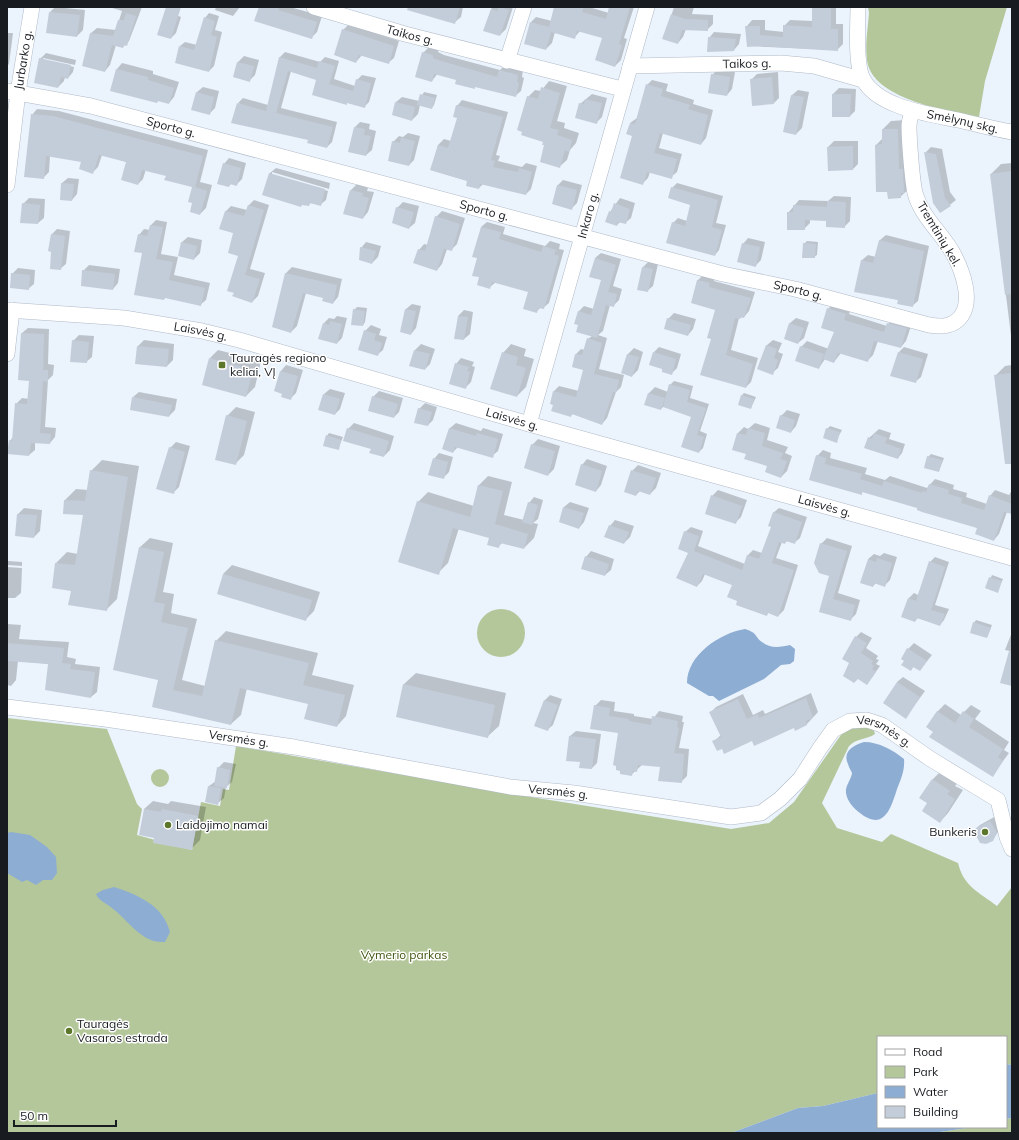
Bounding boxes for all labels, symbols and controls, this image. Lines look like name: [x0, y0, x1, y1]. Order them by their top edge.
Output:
street label: Taikos g.: [385, 21, 435, 48]
street label: Jurbarko g.: [10, 29, 35, 91]
street label: Taikos g.: [723, 55, 771, 71]
street label: Smėlynų skg.: [925, 106, 1000, 136]
street label: Sporto g.: [145, 113, 197, 140]
street label: Inkaro g.: [574, 190, 601, 240]
street label: Sporto g.: [458, 196, 510, 224]
street label: Tremtinių kel.: [914, 199, 965, 269]
street label: Sporto g.: [772, 277, 824, 303]
street label: Laisvės g.: [173, 318, 229, 344]
place label: Tauragės regiono keliai, VĮ: [230, 350, 327, 379]
marker: Tauragės regiono keliai, VĮ: [217, 360, 227, 370]
street label: Laisvės g.: [484, 404, 541, 433]
street label: Laisvės g.: [796, 491, 853, 520]
street label: Versmės g.: [856, 712, 915, 751]
street label: Versmės g.: [208, 726, 270, 750]
street label: Versmės g.: [527, 781, 590, 802]
place label: Laidojimo namai: [176, 817, 268, 832]
marker: Laidojimo namai: [163, 820, 173, 830]
place label: Bunkeris: [929, 824, 977, 839]
marker: Bunkeris: [980, 827, 990, 837]
park label: Vymerio parkas: [361, 947, 447, 962]
place label: Tauragės Vasaros estrada: [77, 1016, 168, 1045]
marker: Tauragės Vasaros estrada: [64, 1026, 74, 1036]
legend: [877, 1036, 1007, 1128]
text: Road: [913, 1044, 942, 1059]
text: Park: [913, 1064, 939, 1079]
text: Water: [913, 1084, 949, 1099]
scale bar: [14, 1102, 116, 1128]
text: Building: [913, 1104, 958, 1119]
text: 50 m: [20, 1108, 48, 1123]

